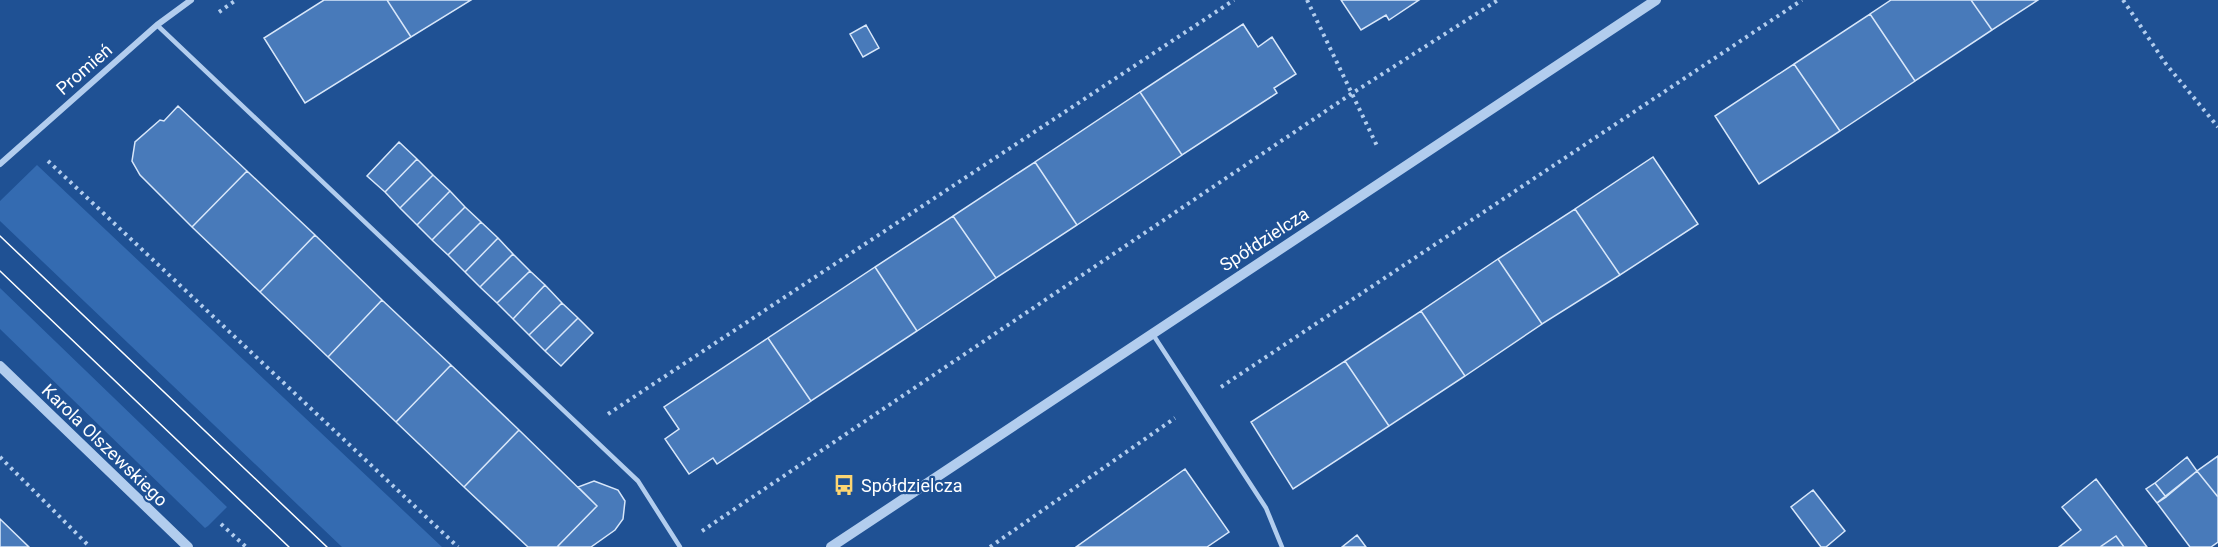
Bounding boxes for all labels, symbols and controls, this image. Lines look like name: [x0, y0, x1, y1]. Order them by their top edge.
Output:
street label: Promień: [52, 39, 116, 99]
street label: Spółdzielcza: [1216, 203, 1312, 275]
street label: Karola Olszewskiego: [38, 380, 172, 510]
bus stop icon: Spółdzielcza: [832, 473, 856, 497]
place label: Spółdzielcza: [861, 475, 962, 496]

